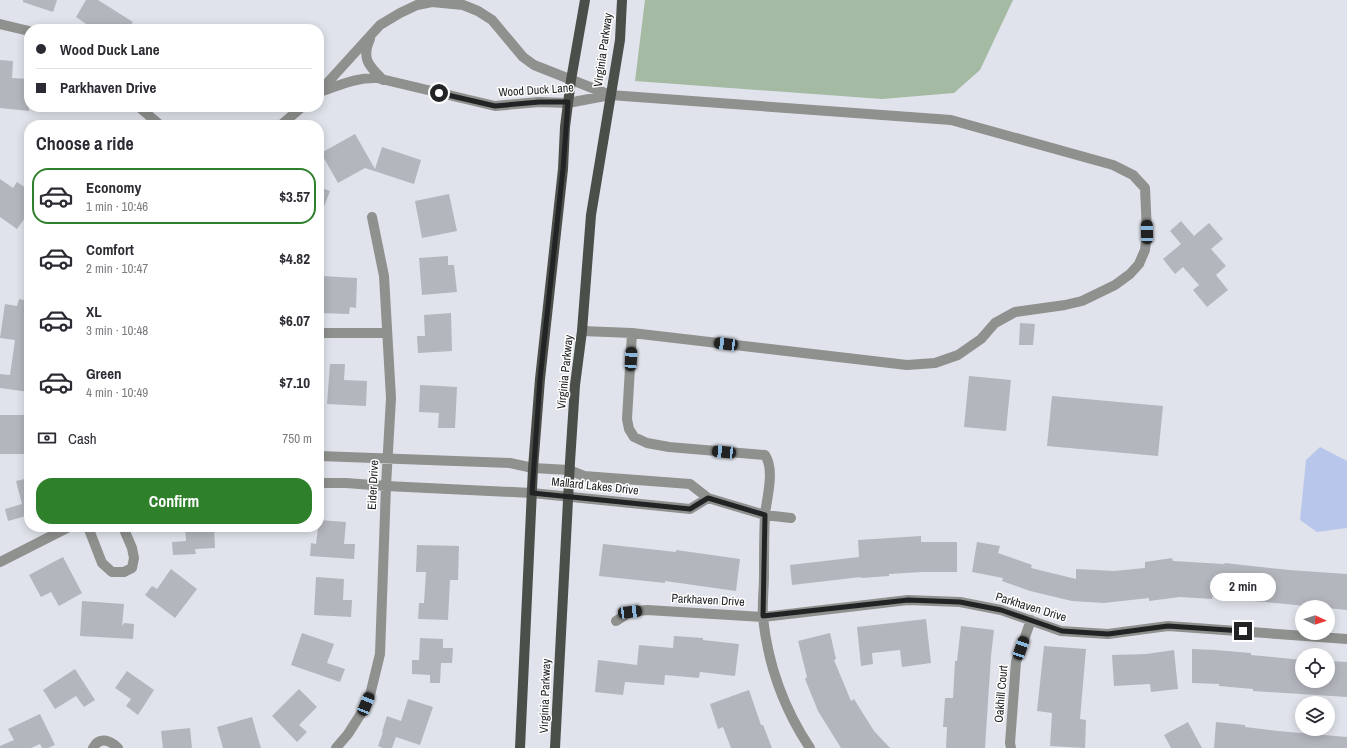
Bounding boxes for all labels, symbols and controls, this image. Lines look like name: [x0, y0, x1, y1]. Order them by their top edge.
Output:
street label: Virginia Parkway: [590, 12, 616, 88]
text: Wood Duck Lane: [60, 39, 160, 60]
text: Parkhaven Drive: [60, 77, 156, 98]
street label: Wood Duck Lane: [498, 79, 574, 101]
route start: [430, 84, 448, 102]
text: Choose a ride: [36, 131, 134, 156]
text: Economy: [86, 177, 141, 198]
icon: car: [38, 178, 74, 214]
text: $3.57: [279, 186, 310, 207]
text: 1 min · 10:46: [86, 198, 148, 215]
car: [1141, 220, 1153, 244]
text: Comfort: [86, 239, 134, 260]
icon: car: [38, 240, 74, 276]
text: $4.82: [279, 248, 310, 269]
text: 2 min · 10:47: [86, 260, 148, 277]
text: XL: [86, 301, 102, 322]
icon: car: [38, 302, 74, 338]
text: $6.07: [279, 310, 310, 331]
text: 3 min · 10:48: [86, 322, 148, 339]
street label: Virginia Parkway: [553, 334, 577, 410]
car: [713, 337, 739, 351]
car: [624, 347, 638, 371]
text: Green: [86, 363, 122, 384]
icon: car: [38, 364, 74, 400]
text: $7.10: [279, 372, 310, 393]
text: 4 min · 10:49: [86, 384, 148, 401]
icon: cash: [36, 427, 58, 449]
text: Cash: [68, 428, 97, 449]
text: 750 m: [282, 430, 312, 447]
car: [712, 445, 736, 459]
street label: Eider Drive: [364, 460, 382, 510]
street label: Mallard Lakes Drive: [551, 473, 639, 499]
button: Confirm: [36, 478, 312, 524]
callout: 2 min: [1210, 573, 1276, 601]
text: 2 min: [1229, 578, 1257, 595]
street label: Parkhaven Drive: [994, 589, 1068, 625]
street label: Parkhaven Drive: [671, 590, 745, 610]
north arrow: [1295, 600, 1335, 640]
map controls: [1295, 600, 1335, 736]
car: [617, 605, 643, 619]
route end: [1234, 622, 1252, 640]
car: [1011, 635, 1031, 661]
button: locate: [1295, 648, 1335, 688]
street label: Virginia Parkway: [536, 658, 554, 734]
street label: Oakhill Court: [991, 664, 1011, 723]
car: [356, 691, 376, 717]
button: layers: [1295, 696, 1335, 736]

